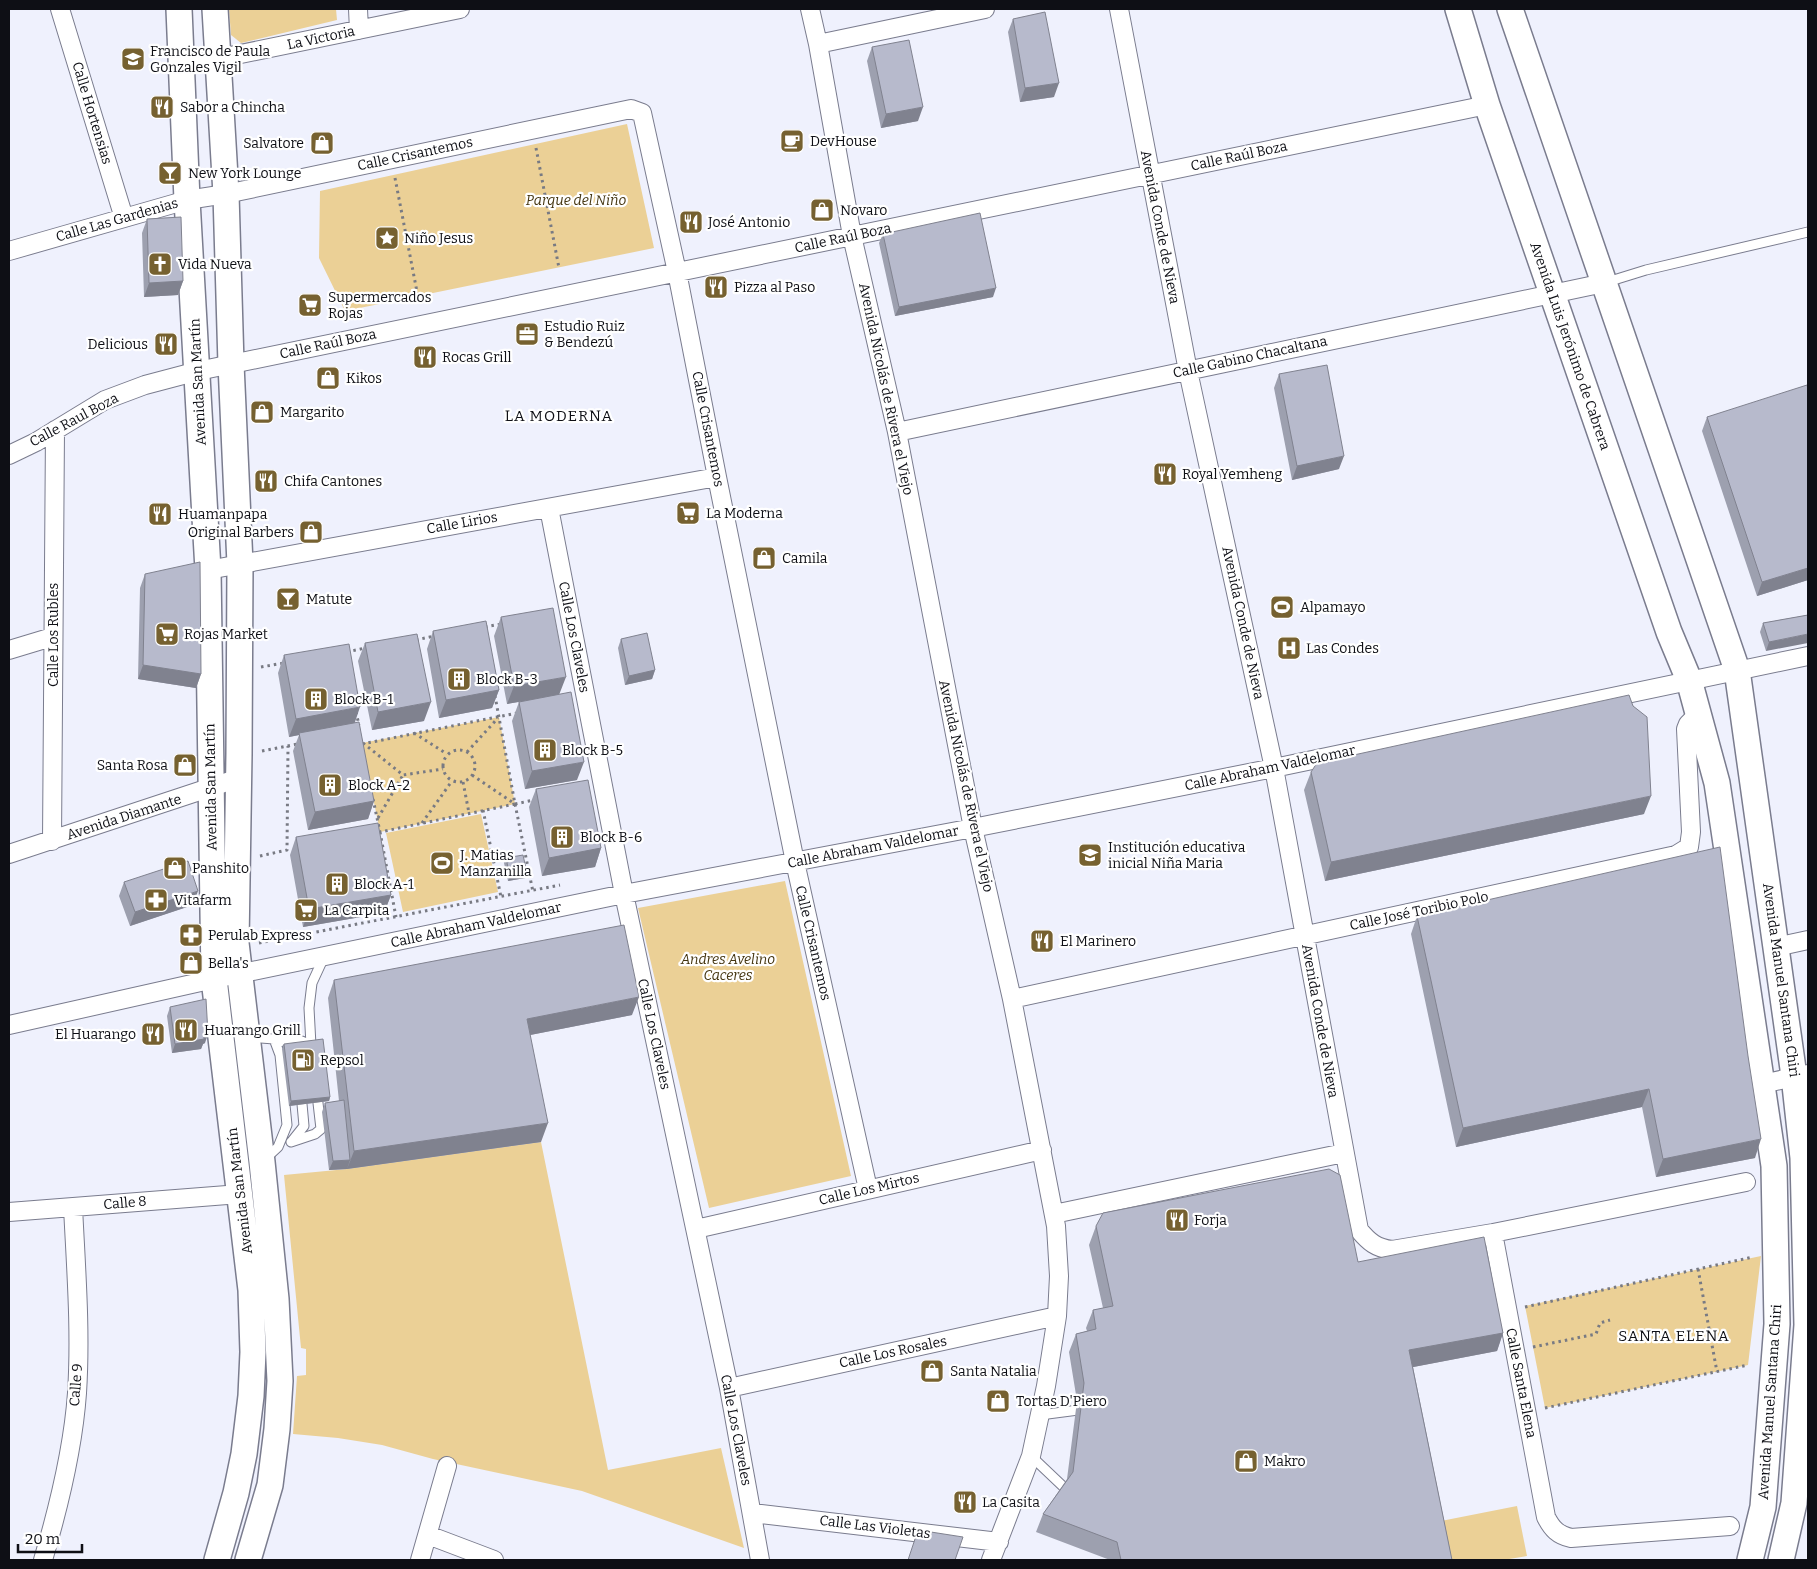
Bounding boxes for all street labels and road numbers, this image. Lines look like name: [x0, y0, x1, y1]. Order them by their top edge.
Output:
street label: La Victoria: [286, 22, 357, 53]
street label: Calle Hortensias: [68, 60, 116, 166]
street label: Calle Crisantemos: [356, 133, 474, 175]
street label: Calle Raúl Boza: [1189, 137, 1289, 175]
street label: Avenida Conde de Nieva: [1137, 149, 1183, 306]
street label: Calle Las Gardenias: [54, 194, 180, 246]
street label: Calle Raúl Boza: [793, 219, 893, 257]
street label: Avenida Luis Jerónimo de Cabrera: [1526, 240, 1614, 453]
street label: Avenida Nicolás de Rivera el Viejo: [855, 281, 917, 497]
street label: Avenida San Martín: [186, 318, 210, 446]
street label: Calle Raúl Boza: [278, 325, 378, 363]
street label: Calle Gabino Chacaltana: [1171, 332, 1329, 382]
street label: Calle Crisantemos: [688, 370, 728, 488]
street label: Calle Raul Boza: [27, 389, 122, 451]
street label: Calle Lirios: [425, 508, 499, 538]
street label: Avenida Conde de Nieva: [1218, 545, 1268, 701]
street label: Calle Los Claveles: [555, 580, 593, 694]
street label: Calle Los Rubles: [45, 583, 62, 687]
street label: Avenida Nicolás de Rivera el Viejo: [935, 678, 997, 894]
street label: Avenida San Martín: [201, 723, 221, 851]
street label: Calle Abraham Valdelomar: [1183, 742, 1357, 794]
street label: Avenida Diamante: [65, 790, 183, 844]
street label: Calle Abraham Valdelomar: [786, 822, 960, 872]
street label: Avenida Manuel Santana Chiri: [1759, 882, 1803, 1078]
street label: Calle Crisantemos: [791, 884, 835, 1002]
street label: Calle José Toribio Polo: [1348, 888, 1490, 934]
street label: Calle Abraham Valdelomar: [389, 899, 563, 951]
street label: Avenida Conde de Nieva: [1298, 943, 1342, 1100]
street label: Calle Los Claveles: [634, 977, 674, 1091]
street label: Avenida San Martín: [224, 1127, 256, 1255]
street label: Calle Los Mirtos: [817, 1169, 921, 1209]
street label: Calle 8: [103, 1193, 147, 1213]
street label: Avenida Manuel Santana Chiri: [1755, 1304, 1785, 1500]
street label: Calle Santa Elena: [1502, 1326, 1540, 1440]
street label: Calle Los Rosales: [838, 1332, 948, 1372]
street label: Calle 9: [66, 1363, 86, 1407]
street label: Calle Los Claveles: [717, 1373, 755, 1487]
street label: Calle Las Violetas: [818, 1512, 932, 1542]

